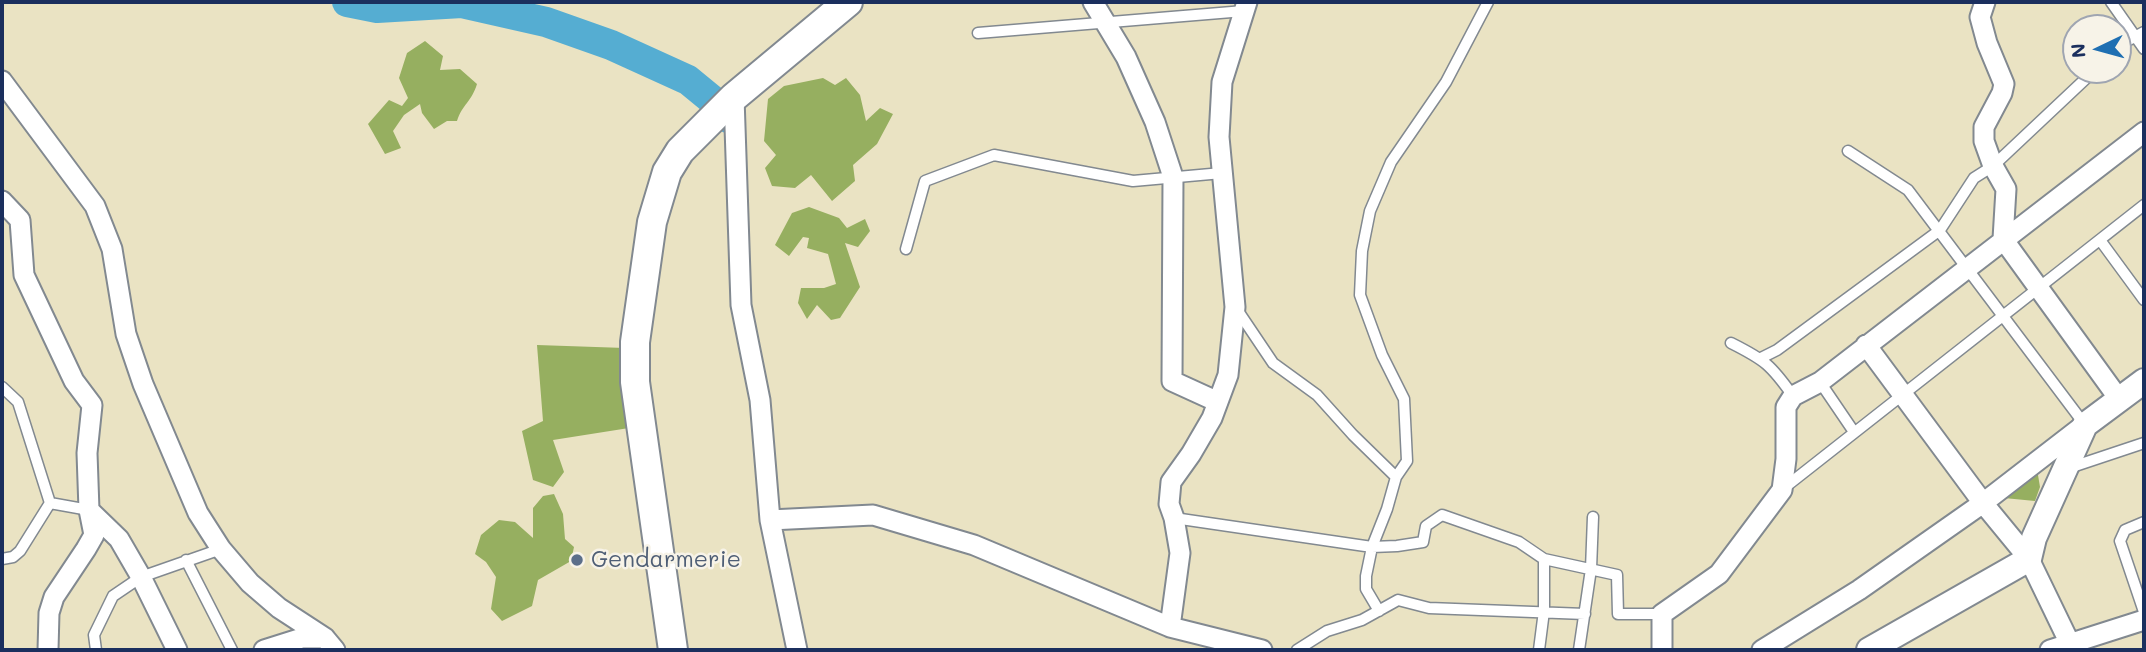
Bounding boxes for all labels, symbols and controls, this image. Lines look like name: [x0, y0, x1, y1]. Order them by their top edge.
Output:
north arrow: [2062, 14, 2132, 84]
text: N: [2064, 42, 2091, 59]
place label: Gendarmerie: [591, 546, 741, 574]
marker: Gendarmerie: [569, 552, 585, 568]

